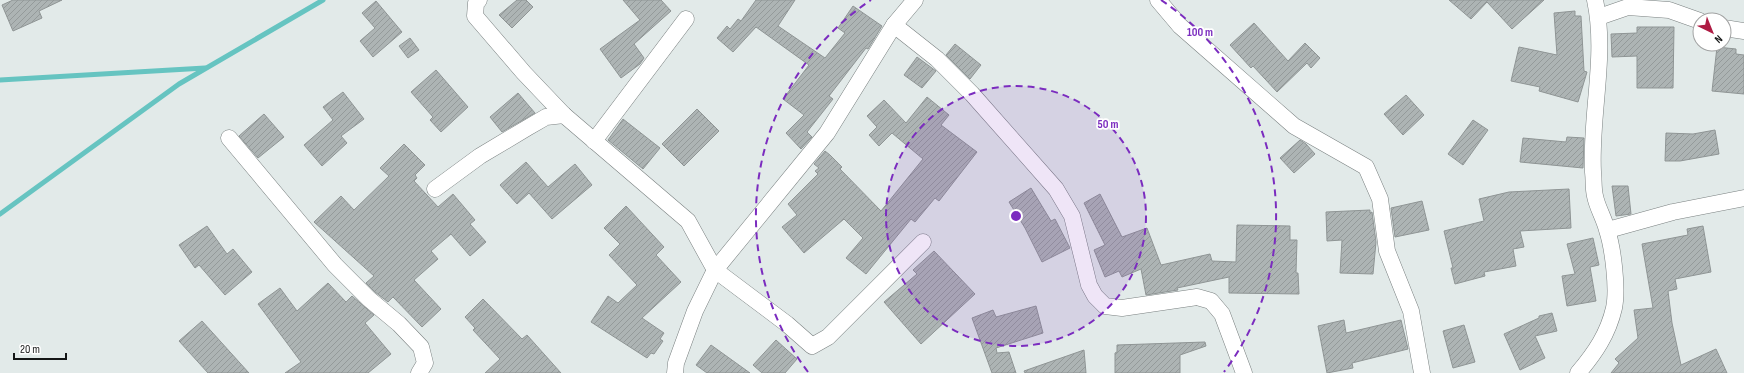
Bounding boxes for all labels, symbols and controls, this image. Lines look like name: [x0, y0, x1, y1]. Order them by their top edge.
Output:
north arrow: [1692, 12, 1732, 52]
text: 100 m: [1187, 25, 1213, 40]
text: N: [1712, 32, 1725, 46]
text: 50 m: [1098, 117, 1118, 132]
centre of rings: [1009, 209, 1023, 223]
scale bar: [14, 335, 66, 361]
text: 20 m: [20, 342, 40, 357]

